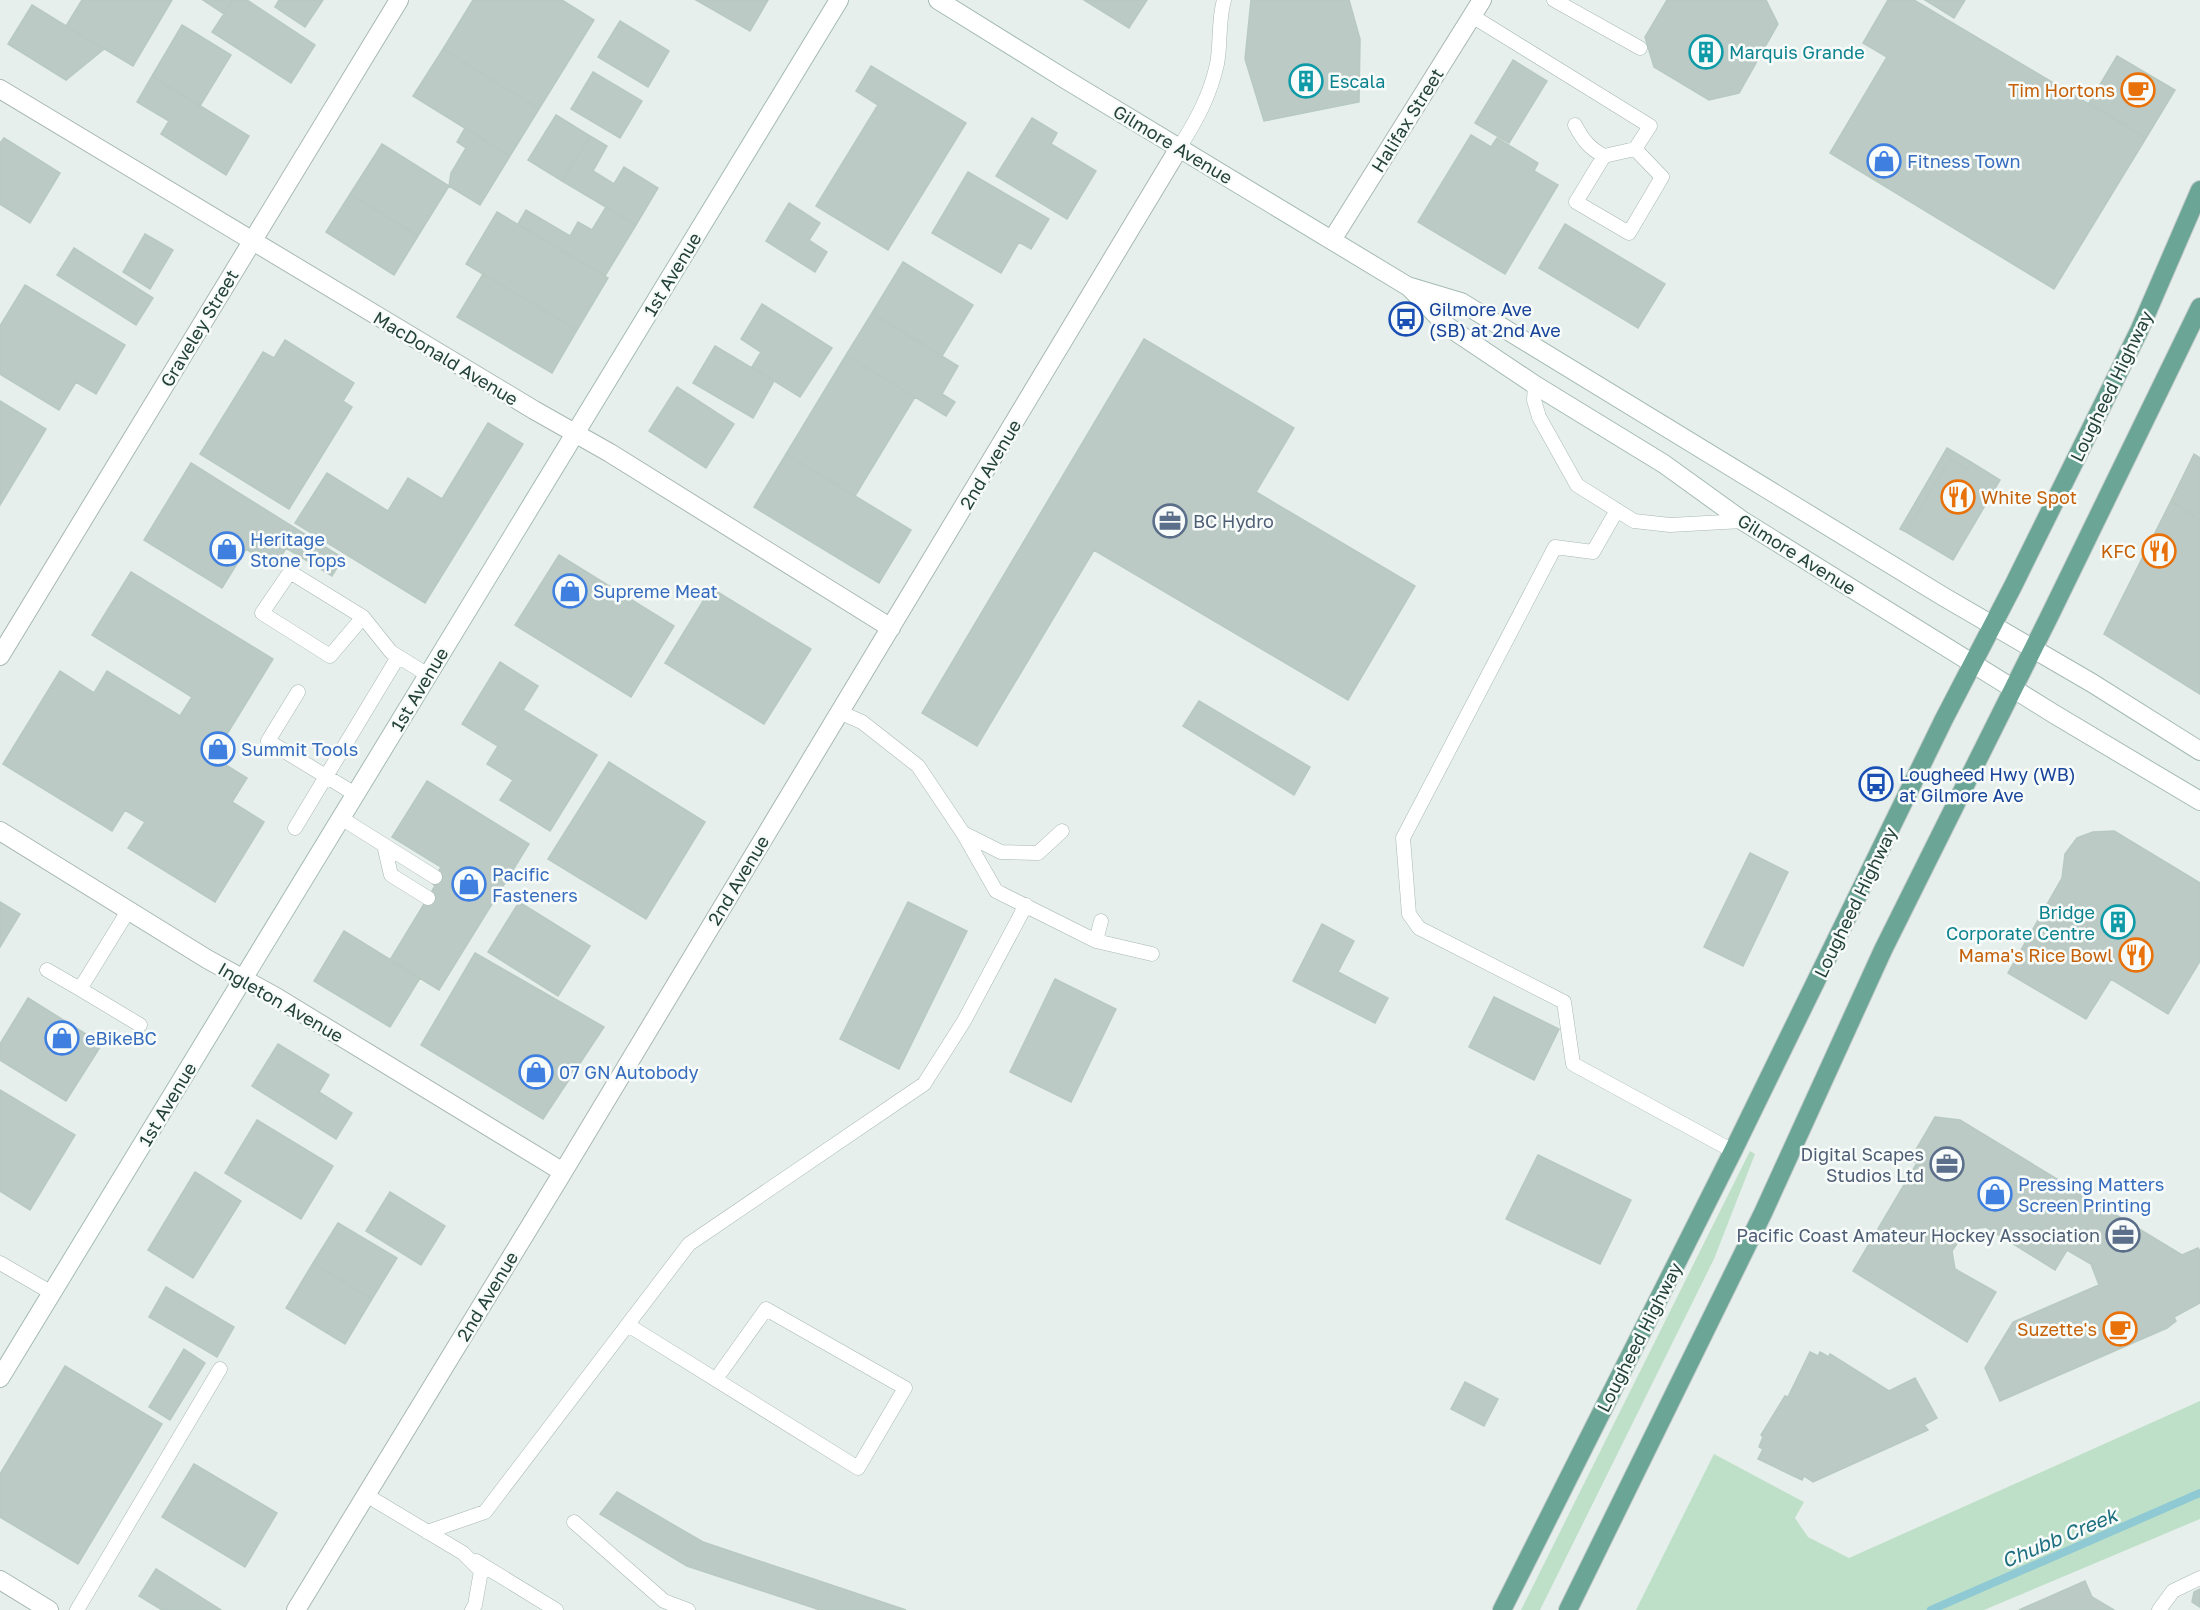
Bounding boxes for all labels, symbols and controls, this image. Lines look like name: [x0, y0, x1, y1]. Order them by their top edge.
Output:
building icon: Marquis Grande: [1688, 34, 1724, 70]
place label: Marquis Grande: [1729, 41, 1865, 63]
building icon: Escala: [1288, 63, 1324, 99]
street label: Halifax Street: [1366, 64, 1448, 176]
place label: Escala: [1329, 70, 1385, 92]
cafe icon: Tim Hortons: [2120, 72, 2156, 108]
place label: Tim Hortons: [2008, 79, 2115, 101]
street label: Gilmore Avenue: [1109, 100, 1237, 188]
shop icon: Fitness Town: [1866, 143, 1902, 179]
place label: Fitness Town: [1907, 150, 2021, 172]
street label: 1st Avenue: [638, 228, 706, 320]
street label: Graveley Street: [155, 265, 243, 391]
place label: Gilmore Ave (SB) at 2nd Ave: [1429, 298, 1561, 341]
bus stop icon: Gilmore Ave (SB) at 2nd Ave: [1388, 301, 1424, 337]
street label: MacDonald Avenue: [370, 306, 522, 410]
street label: Lougheed Highway: [2065, 307, 2157, 465]
street label: 2nd Avenue: [955, 415, 1025, 513]
restaurant icon: White Spot: [1940, 479, 1976, 515]
place label: White Spot: [1981, 486, 2077, 508]
office icon: BC Hydro: [1152, 503, 1188, 539]
street label: Gilmore Avenue: [1734, 509, 1860, 599]
place label: BC Hydro: [1193, 510, 1274, 532]
place label: Heritage Stone Tops: [250, 528, 346, 571]
shop icon: Heritage Stone Tops: [209, 531, 245, 567]
restaurant icon: KFC: [2141, 533, 2177, 569]
place label: KFC: [2101, 540, 2136, 562]
shop icon: Supreme Meat: [552, 573, 588, 609]
place label: Supreme Meat: [593, 580, 718, 602]
street label: 1st Avenue: [385, 643, 453, 735]
shop icon: Summit Tools: [200, 731, 236, 767]
place label: Summit Tools: [241, 738, 358, 760]
place label: Lougheed Hwy (WB) at Gilmore Ave: [1899, 763, 2076, 806]
bus stop icon: Lougheed Hwy (WB) at Gilmore Ave: [1858, 766, 1894, 802]
street label: Lougheed Highway: [1809, 823, 1901, 981]
street label: 2nd Avenue: [703, 831, 773, 929]
place label: Pacific Fasteners: [492, 863, 578, 906]
shop icon: Pacific Fasteners: [451, 866, 487, 902]
place label: Bridge Corporate Centre: [1946, 901, 2095, 944]
building icon: Bridge Corporate Centre: [2100, 904, 2136, 940]
restaurant icon: Mama's Rice Bowl: [2118, 937, 2154, 973]
place label: Mama's Rice Bowl: [1959, 944, 2113, 966]
street label: Ingleton Avenue: [214, 957, 348, 1047]
shop icon: eBikeBC: [44, 1020, 80, 1056]
place label: eBikeBC: [85, 1027, 157, 1049]
shop icon: 07 GN Autobody: [518, 1054, 554, 1090]
street label: 1st Avenue: [133, 1058, 201, 1150]
place label: 07 GN Autobody: [559, 1061, 699, 1083]
place label: Digital Scapes Studios Ltd: [1801, 1143, 1924, 1186]
office icon: Digital Scapes Studios Ltd: [1929, 1146, 1965, 1182]
place label: Pressing Matters Screen Printing: [2018, 1173, 2164, 1216]
shop icon: Pressing Matters Screen Printing: [1977, 1176, 2013, 1212]
office icon: Pacific Coast Amateur Hockey Association: [2105, 1217, 2141, 1253]
place label: Pacific Coast Amateur Hockey Association: [1736, 1224, 2100, 1246]
street label: 2nd Avenue: [452, 1247, 522, 1345]
street label: Lougheed Highway: [1592, 1259, 1686, 1415]
cafe icon: Suzette's: [2102, 1311, 2138, 1347]
place label: Suzette's: [2017, 1318, 2097, 1340]
water label: Chubb Creek: [1998, 1501, 2123, 1572]

